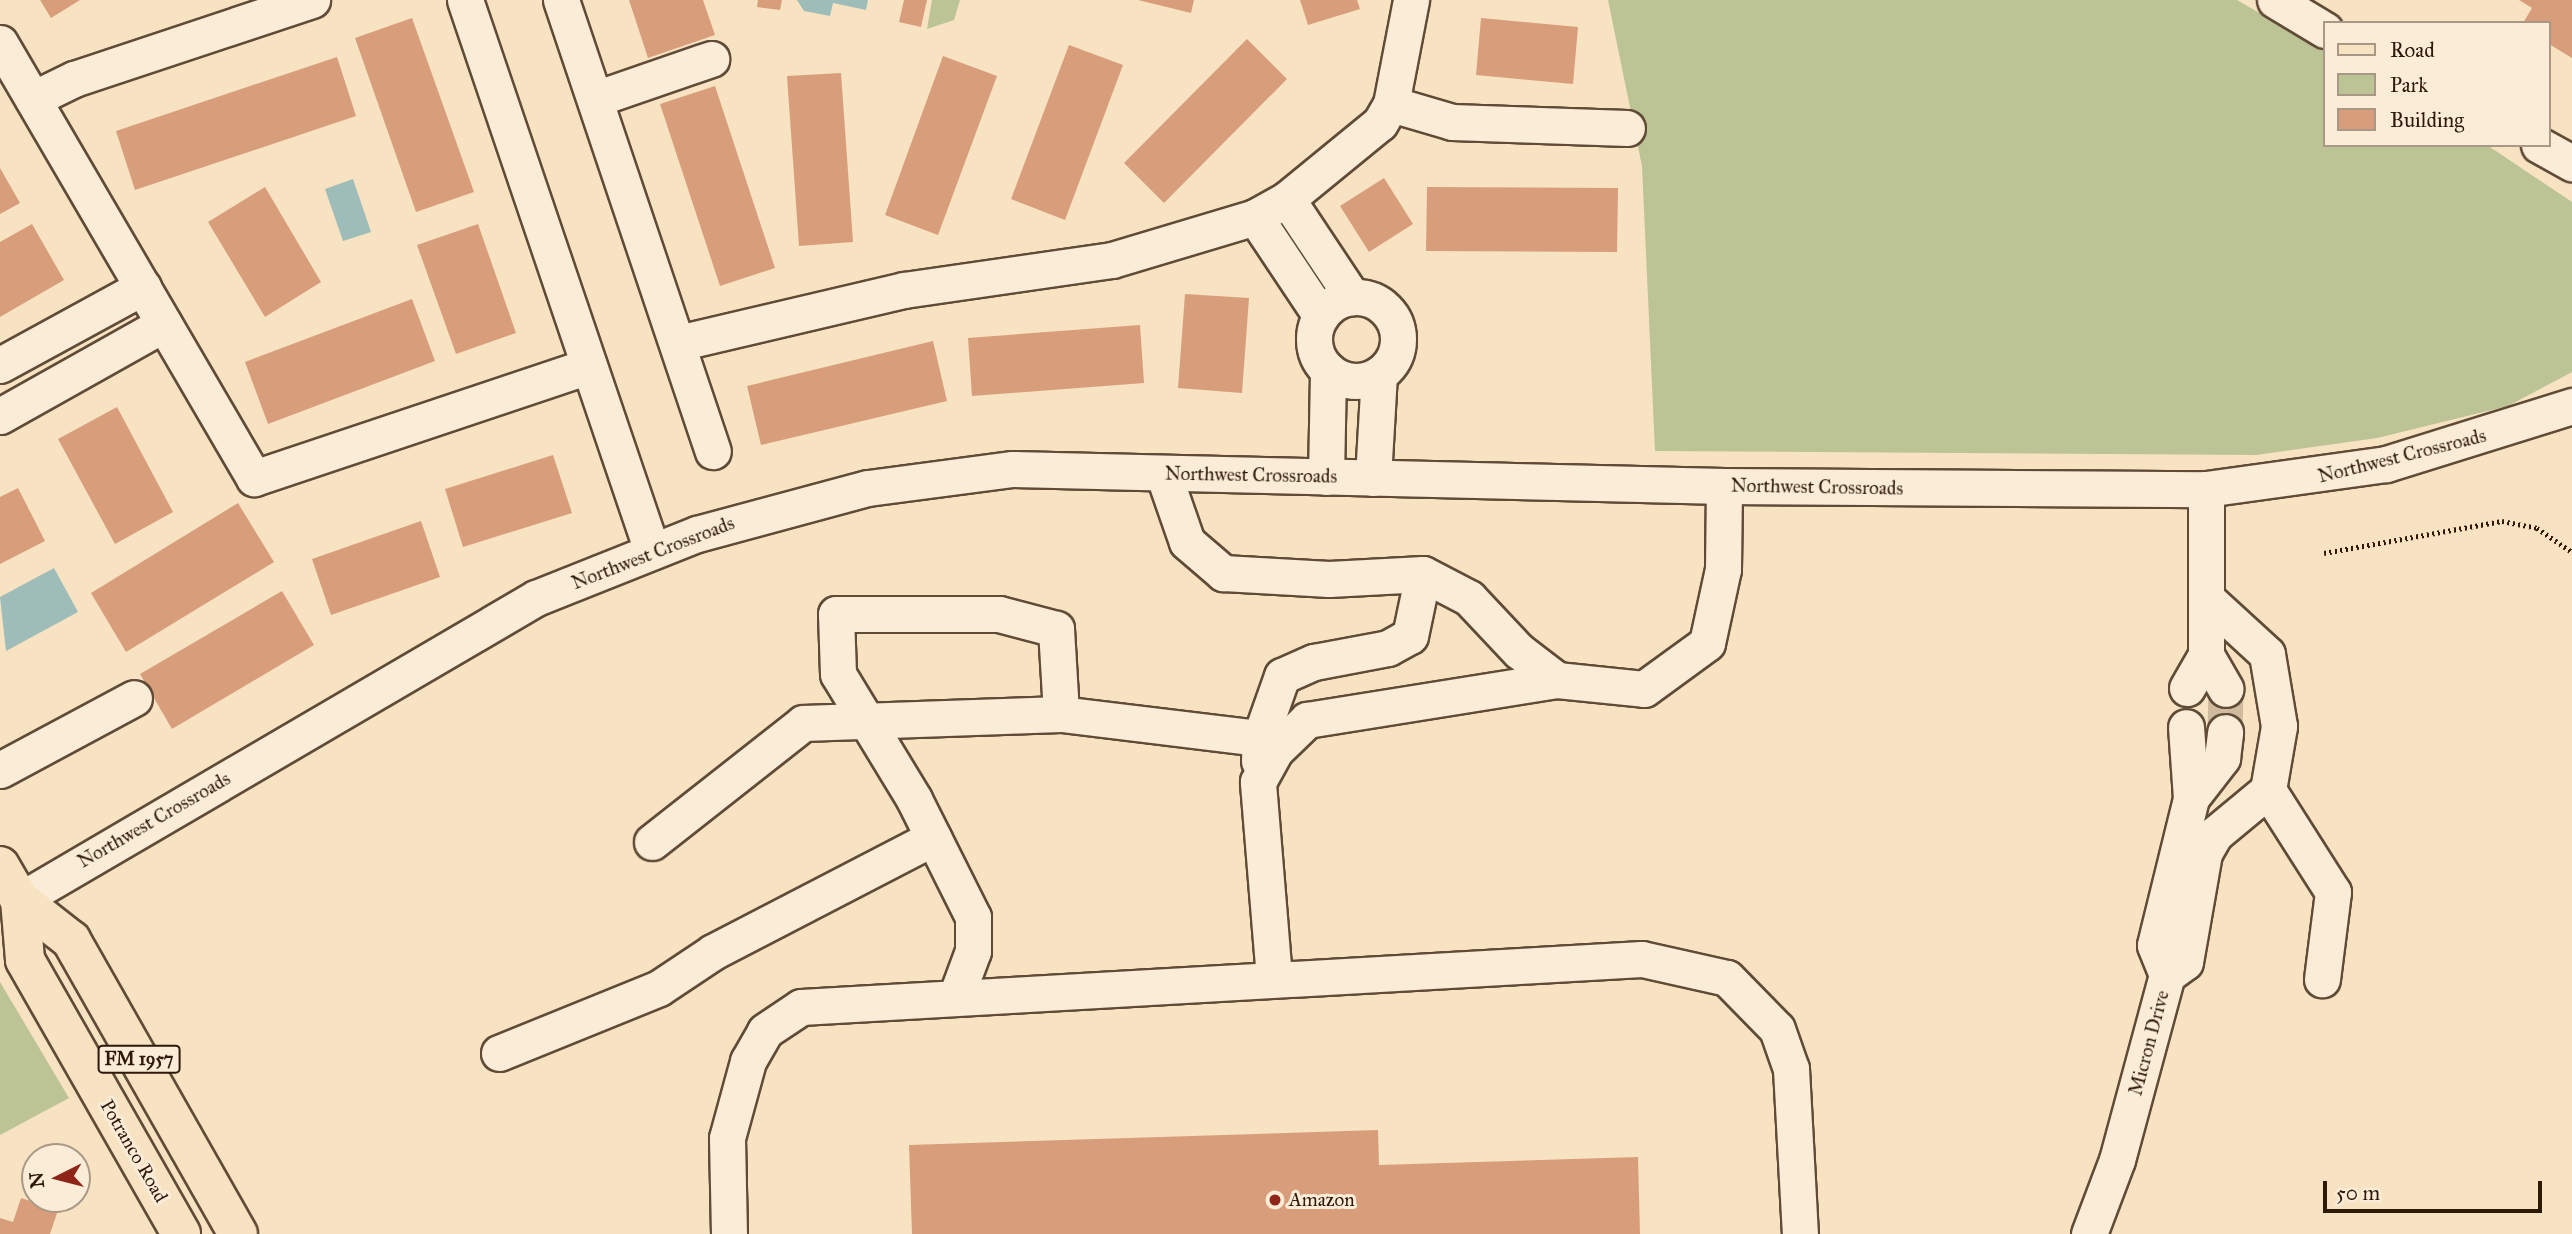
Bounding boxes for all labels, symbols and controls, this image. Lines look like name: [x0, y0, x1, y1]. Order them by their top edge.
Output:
legend: [2324, 21, 2551, 147]
text: Road: [2390, 37, 2435, 63]
text: Park: [2390, 72, 2428, 98]
text: Building: [2390, 107, 2464, 133]
street label: Northwest Crossroads: [2316, 424, 2488, 488]
street label: Northwest Crossroads: [1165, 462, 1337, 488]
street label: Northwest Crossroads: [1731, 474, 1903, 500]
street label: Northwest Crossroads: [568, 511, 738, 595]
street label: Northwest Crossroads: [74, 767, 234, 873]
street label: Micron Drive: [2124, 988, 2174, 1098]
road number: FM 1957: [97, 1044, 181, 1074]
street label: Potranco Road: [95, 1096, 173, 1206]
north arrow: [21, 1143, 91, 1213]
scale bar: [2327, 1168, 2546, 1212]
text: N: [24, 1171, 49, 1189]
text: 50 m: [2336, 1180, 2380, 1206]
place label: Amazon: [1289, 1189, 1355, 1211]
marker: Amazon: [1267, 1192, 1283, 1208]

